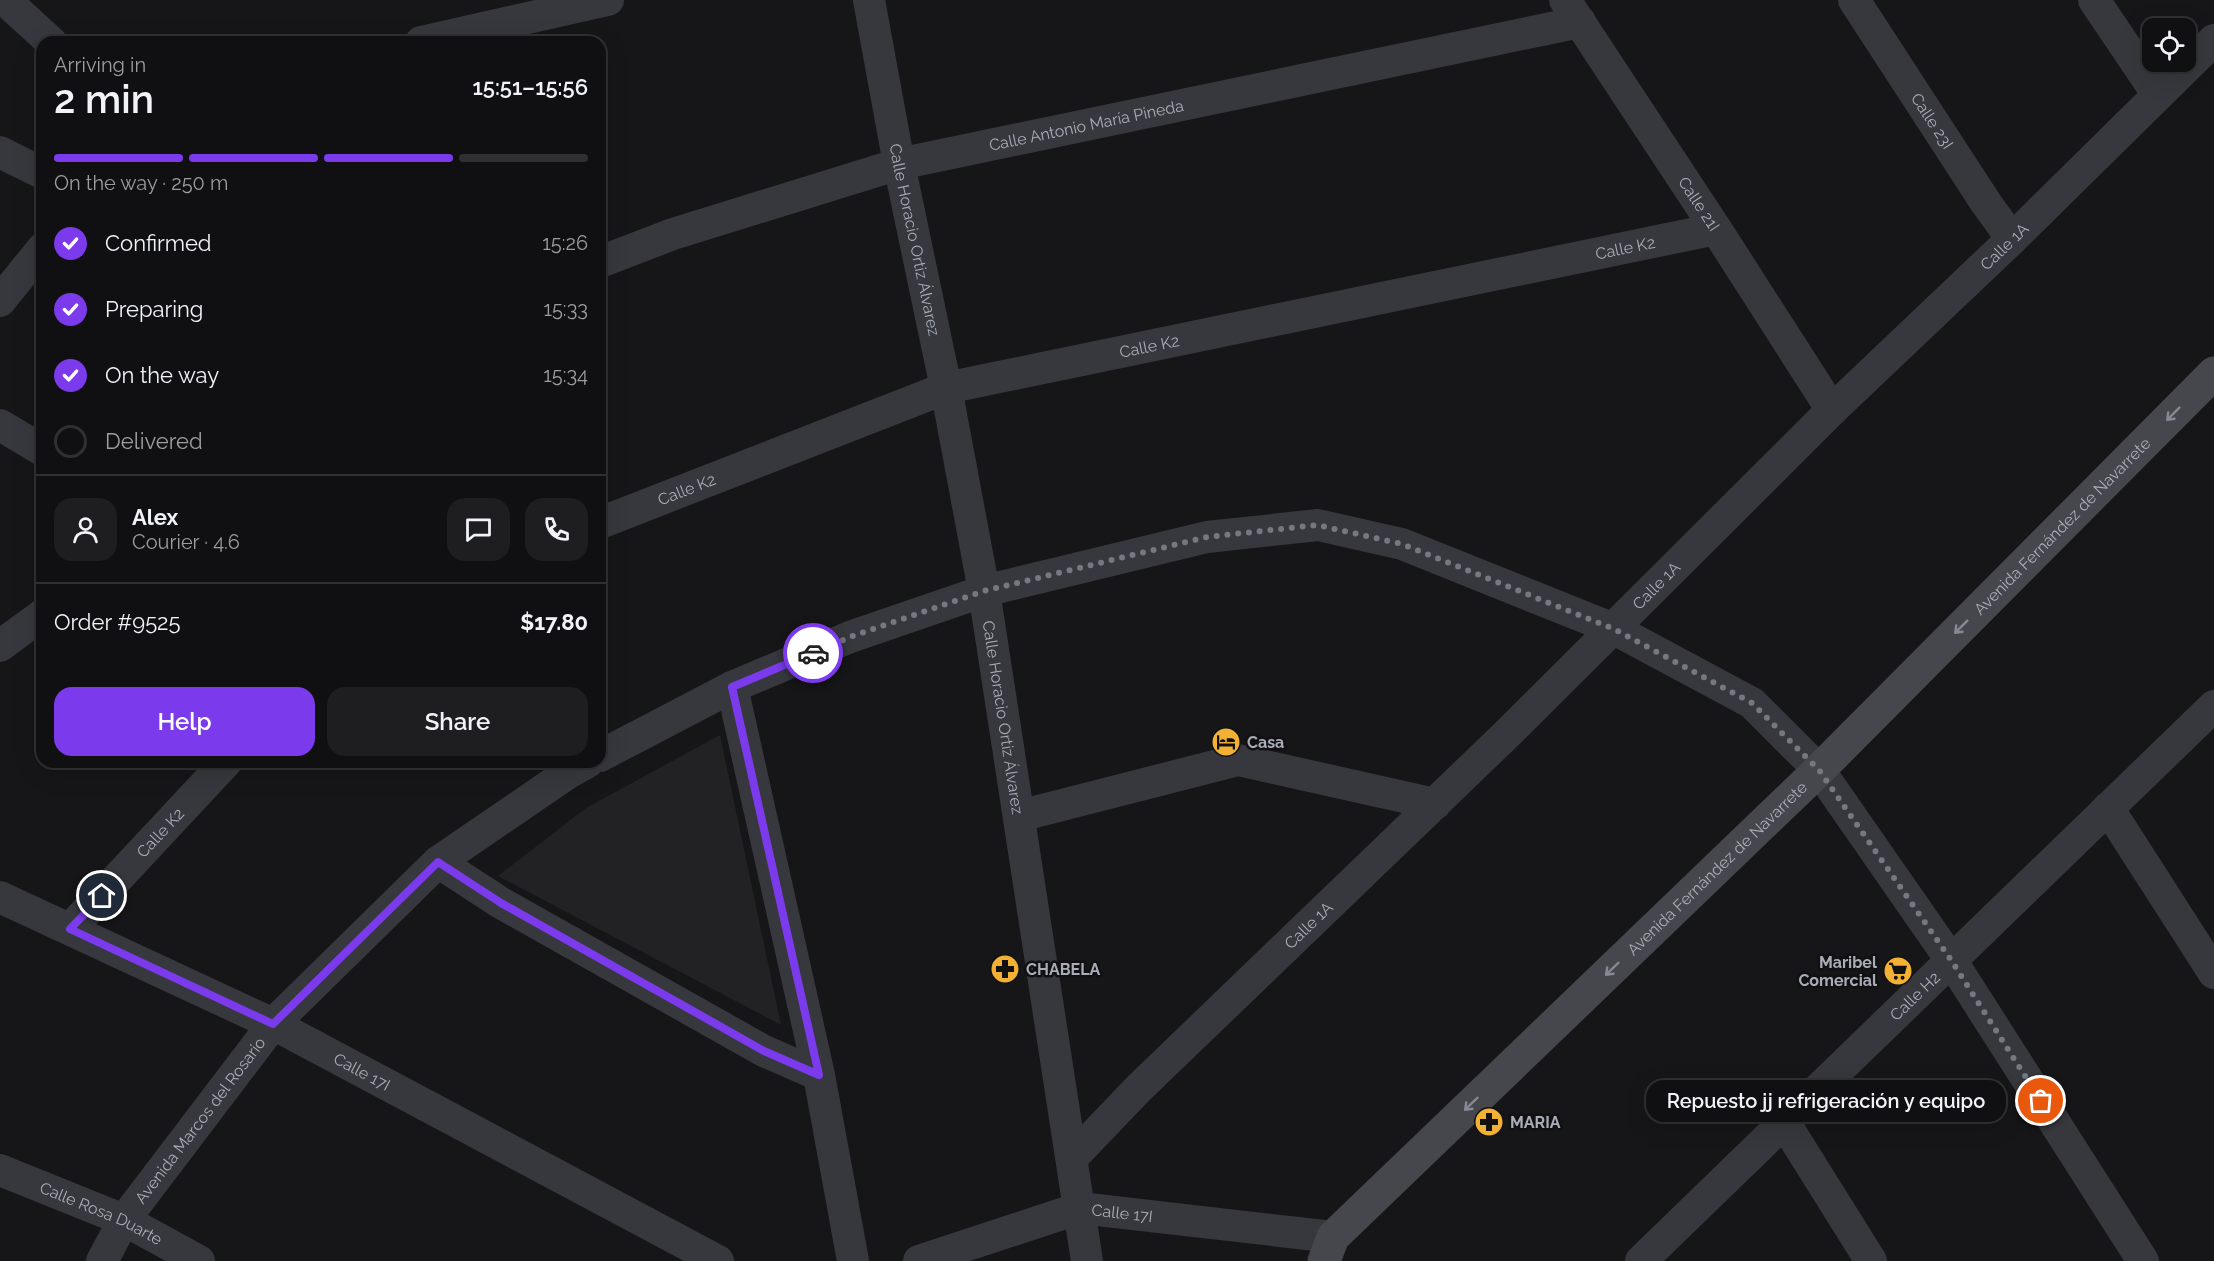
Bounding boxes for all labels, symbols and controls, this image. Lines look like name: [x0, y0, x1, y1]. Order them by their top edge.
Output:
map controls: [2142, 18, 2196, 72]
button: locate: [2142, 18, 2196, 72]
text: Arriving in: [54, 53, 146, 77]
text: 15:51–15:56: [472, 74, 588, 100]
text: 2 min: [54, 76, 154, 122]
street label: Calle 23I: [1907, 89, 1958, 152]
street label: Calle Antonio María Pineda: [987, 95, 1185, 155]
street label: Calle Horacio Ortiz Álvarez: [886, 142, 944, 338]
text: On the way · 250 m: [54, 171, 228, 195]
street label: Calle 21I: [1675, 173, 1724, 234]
street label: Calle 1A: [1976, 219, 2032, 274]
icon: check: [54, 227, 87, 260]
text: Confirmed: [105, 230, 212, 256]
text: 15:26: [542, 231, 588, 255]
street label: Calle K2: [1594, 232, 1657, 263]
icon: check: [54, 293, 87, 326]
text: Preparing: [105, 296, 203, 322]
text: 15:33: [543, 297, 588, 321]
street label: Calle K2: [1118, 331, 1181, 361]
icon: check: [54, 359, 87, 392]
text: On the way: [105, 362, 219, 388]
text: 15:34: [543, 363, 588, 387]
one-way arrow: [2165, 407, 2180, 422]
text: Delivered: [105, 428, 203, 454]
street label: Avenida Fernández de Navarrete: [1970, 433, 2154, 618]
street label: Calle K2: [655, 469, 718, 509]
button: person: [54, 498, 117, 561]
button: chat: [447, 498, 510, 561]
button: phone: [525, 498, 588, 561]
text: Alex: [132, 504, 178, 530]
text: Courier · 4.6: [132, 530, 240, 554]
street label: Calle 1A: [1628, 558, 1684, 613]
text: Order #9525: [54, 609, 181, 635]
text: $17.80: [520, 609, 588, 635]
street label: Calle Horacio Ortiz Álvarez: [979, 619, 1028, 816]
one-way arrow: [1954, 620, 1969, 634]
courier: [783, 623, 843, 683]
icon: car: [797, 637, 830, 670]
button: Help: [54, 687, 315, 756]
button: Share: [327, 687, 588, 756]
hotel icon: Casa: [1210, 726, 1242, 758]
place label: Casa: [1247, 733, 1284, 752]
street label: Avenida Fernández de Navarrete: [1623, 777, 1811, 959]
street label: Calle K2: [132, 804, 188, 861]
pin: [76, 870, 127, 921]
icon: home: [85, 879, 118, 912]
street label: Calle 1A: [1280, 897, 1337, 953]
pharmacy icon: CHABELA: [989, 953, 1021, 985]
place label: Maribel Comercial: [1798, 953, 1878, 990]
supermarket icon: Maribel Comercial: [1882, 955, 1914, 987]
place label: CHABELA: [1026, 960, 1100, 979]
one-way arrow: [1604, 962, 1619, 976]
street label: Calle H2: [1886, 968, 1944, 1024]
street label: Avenida Marcos del Rosario: [131, 1033, 269, 1207]
street label: Calle 17I: [331, 1049, 394, 1094]
pin: [2015, 1075, 2066, 1126]
callout: Repuesto jj refrigeración y equipo: [1645, 1080, 2005, 1122]
icon: bag: [2024, 1084, 2057, 1117]
text: Repuesto jj refrigeración y equipo: [1667, 1089, 1985, 1113]
one-way arrow: [1464, 1097, 1479, 1112]
pharmacy icon: MARIA: [1473, 1106, 1505, 1138]
place label: MARIA: [1510, 1113, 1561, 1132]
street label: Calle Rosa Duarte: [37, 1178, 166, 1249]
street label: Calle 17I: [1091, 1200, 1154, 1226]

